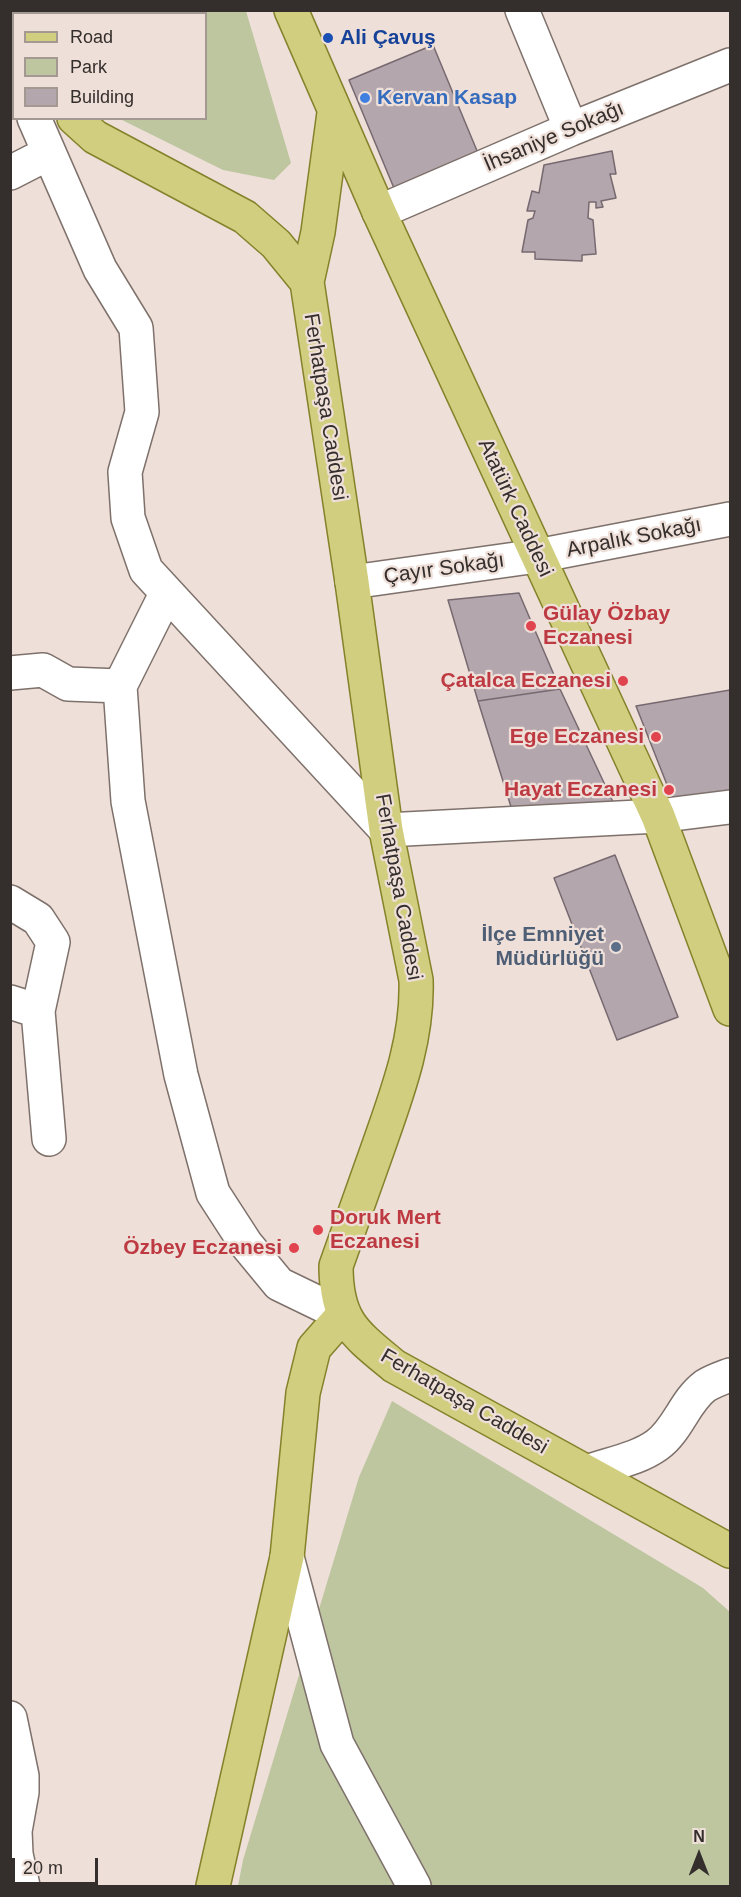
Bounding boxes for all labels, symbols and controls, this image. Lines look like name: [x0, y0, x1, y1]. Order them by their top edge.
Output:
legend: [12, 12, 207, 120]
place label: Ali Çavuş: [340, 25, 436, 51]
text: Road: [70, 27, 113, 47]
marker: Ali Çavuş: [321, 31, 335, 45]
text: Park: [70, 57, 107, 77]
place label: Kervan Kasap: [377, 85, 517, 111]
text: Building: [70, 87, 134, 107]
marker: Kervan Kasap: [358, 91, 372, 105]
street label: İhsaniye Sokağı: [480, 96, 628, 178]
street label: Ferhatpaşa Caddesi: [298, 312, 352, 502]
street label: Atatürk Caddesi: [472, 435, 558, 581]
street label: Arpalık Sokağı: [565, 513, 703, 563]
street label: Çayır Sokağı: [382, 548, 506, 590]
place label: Gülay Özbay Eczanesi: [543, 601, 670, 651]
marker: Gülay Özbay Eczanesi: [524, 619, 538, 633]
place label: Çatalca Eczanesi: [441, 668, 611, 694]
marker: Çatalca Eczanesi: [616, 674, 630, 688]
place label: Ege Eczanesi: [510, 724, 644, 750]
marker: Ege Eczanesi: [649, 730, 663, 744]
place label: Hayat Eczanesi: [504, 777, 657, 803]
marker: Hayat Eczanesi: [662, 783, 676, 797]
street label: Ferhatpaşa Caddesi: [369, 792, 427, 982]
place label: İlçe Emniyet Müdürlüğü: [481, 922, 604, 972]
marker: İlçe Emniyet Müdürlüğü: [609, 940, 623, 954]
place label: Doruk Mert Eczanesi: [330, 1205, 441, 1255]
marker: Doruk Mert Eczanesi: [311, 1223, 325, 1237]
place label: Özbey Eczanesi: [123, 1235, 282, 1261]
marker: Özbey Eczanesi: [287, 1241, 301, 1255]
street label: Ferhatpaşa Caddesi: [376, 1344, 552, 1460]
north arrow: [669, 1825, 729, 1885]
text: N: [693, 1828, 705, 1845]
scale bar: [15, 1846, 100, 1884]
text: 20 m: [23, 1858, 63, 1878]

